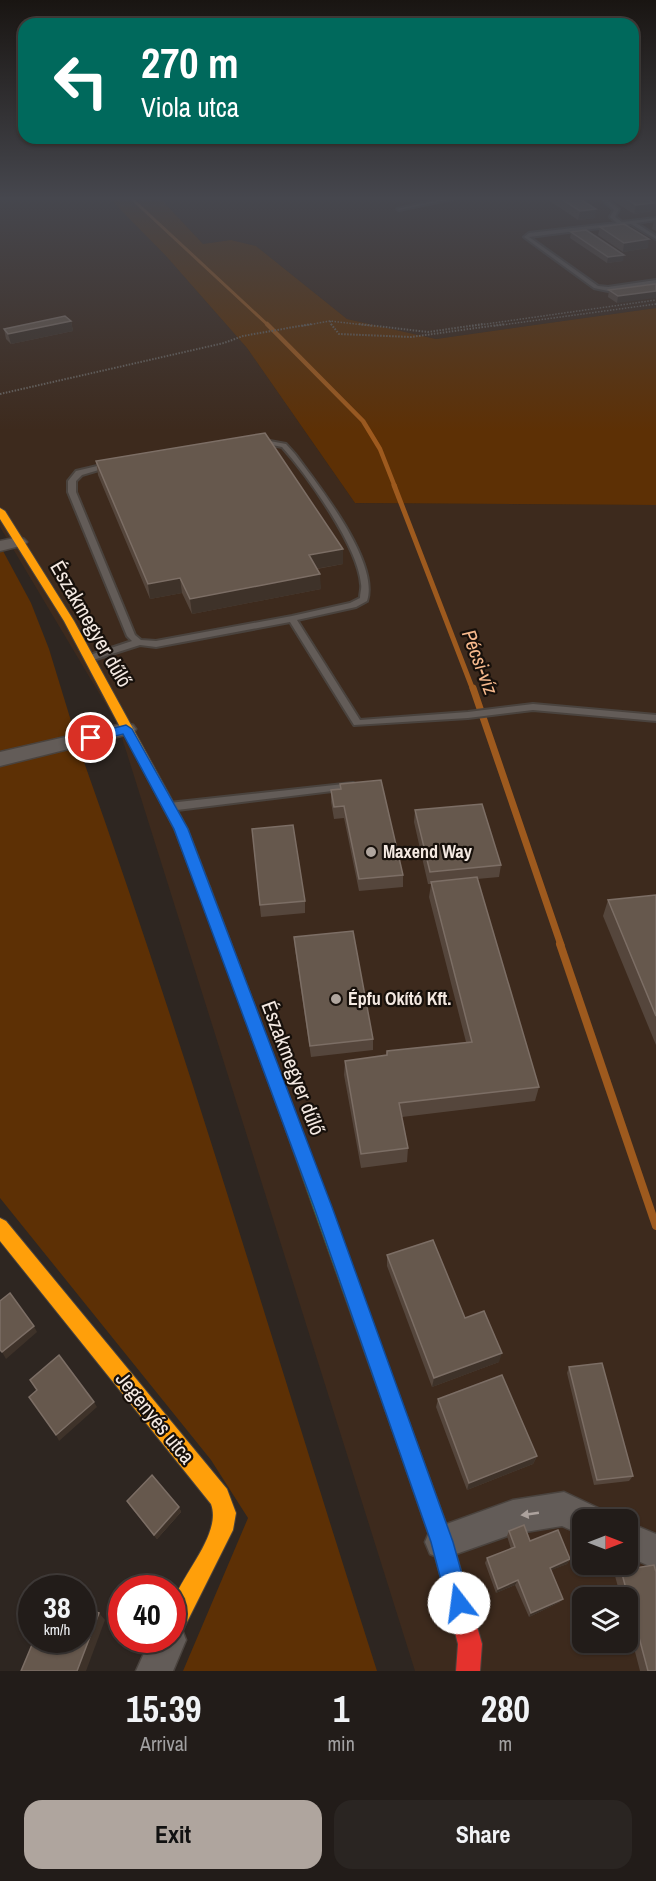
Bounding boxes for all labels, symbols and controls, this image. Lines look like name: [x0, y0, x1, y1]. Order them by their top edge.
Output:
text: 270 m: [141, 35, 239, 91]
icon: left: [42, 42, 120, 120]
text: Viola utca: [141, 89, 239, 125]
street label: Északmegyer dűlő: [43, 555, 139, 692]
water label: Pécsi-víz: [456, 625, 505, 699]
pin: [65, 712, 116, 763]
icon: arrive: [74, 721, 107, 754]
place label: Maxend Way: [383, 839, 473, 864]
marker: Maxend Way: [364, 845, 378, 859]
place label: Épfu Okító Kft.: [348, 986, 451, 1011]
marker: Épfu Okító Kft.: [329, 992, 343, 1006]
street label: Északmegyer dűlő: [255, 997, 332, 1139]
street label: Jegenyés utca: [109, 1365, 202, 1470]
north arrow: [572, 1509, 638, 1575]
map controls: [572, 1509, 638, 1653]
one-way arrow: [521, 1510, 540, 1519]
position arrow: [427, 1571, 491, 1635]
speed limit sign: 40: [108, 1575, 186, 1653]
text: 38: [43, 1587, 71, 1627]
button: layers: [572, 1587, 638, 1653]
text: km/h: [44, 1619, 70, 1640]
text: 15:39: [126, 1685, 201, 1733]
text: 1: [333, 1685, 349, 1733]
text: 280: [481, 1685, 530, 1733]
text: Arrival: [140, 1730, 187, 1757]
text: min: [327, 1730, 355, 1757]
text: m: [499, 1730, 512, 1757]
button: Exit: [24, 1800, 322, 1869]
button: Share: [334, 1800, 632, 1869]

